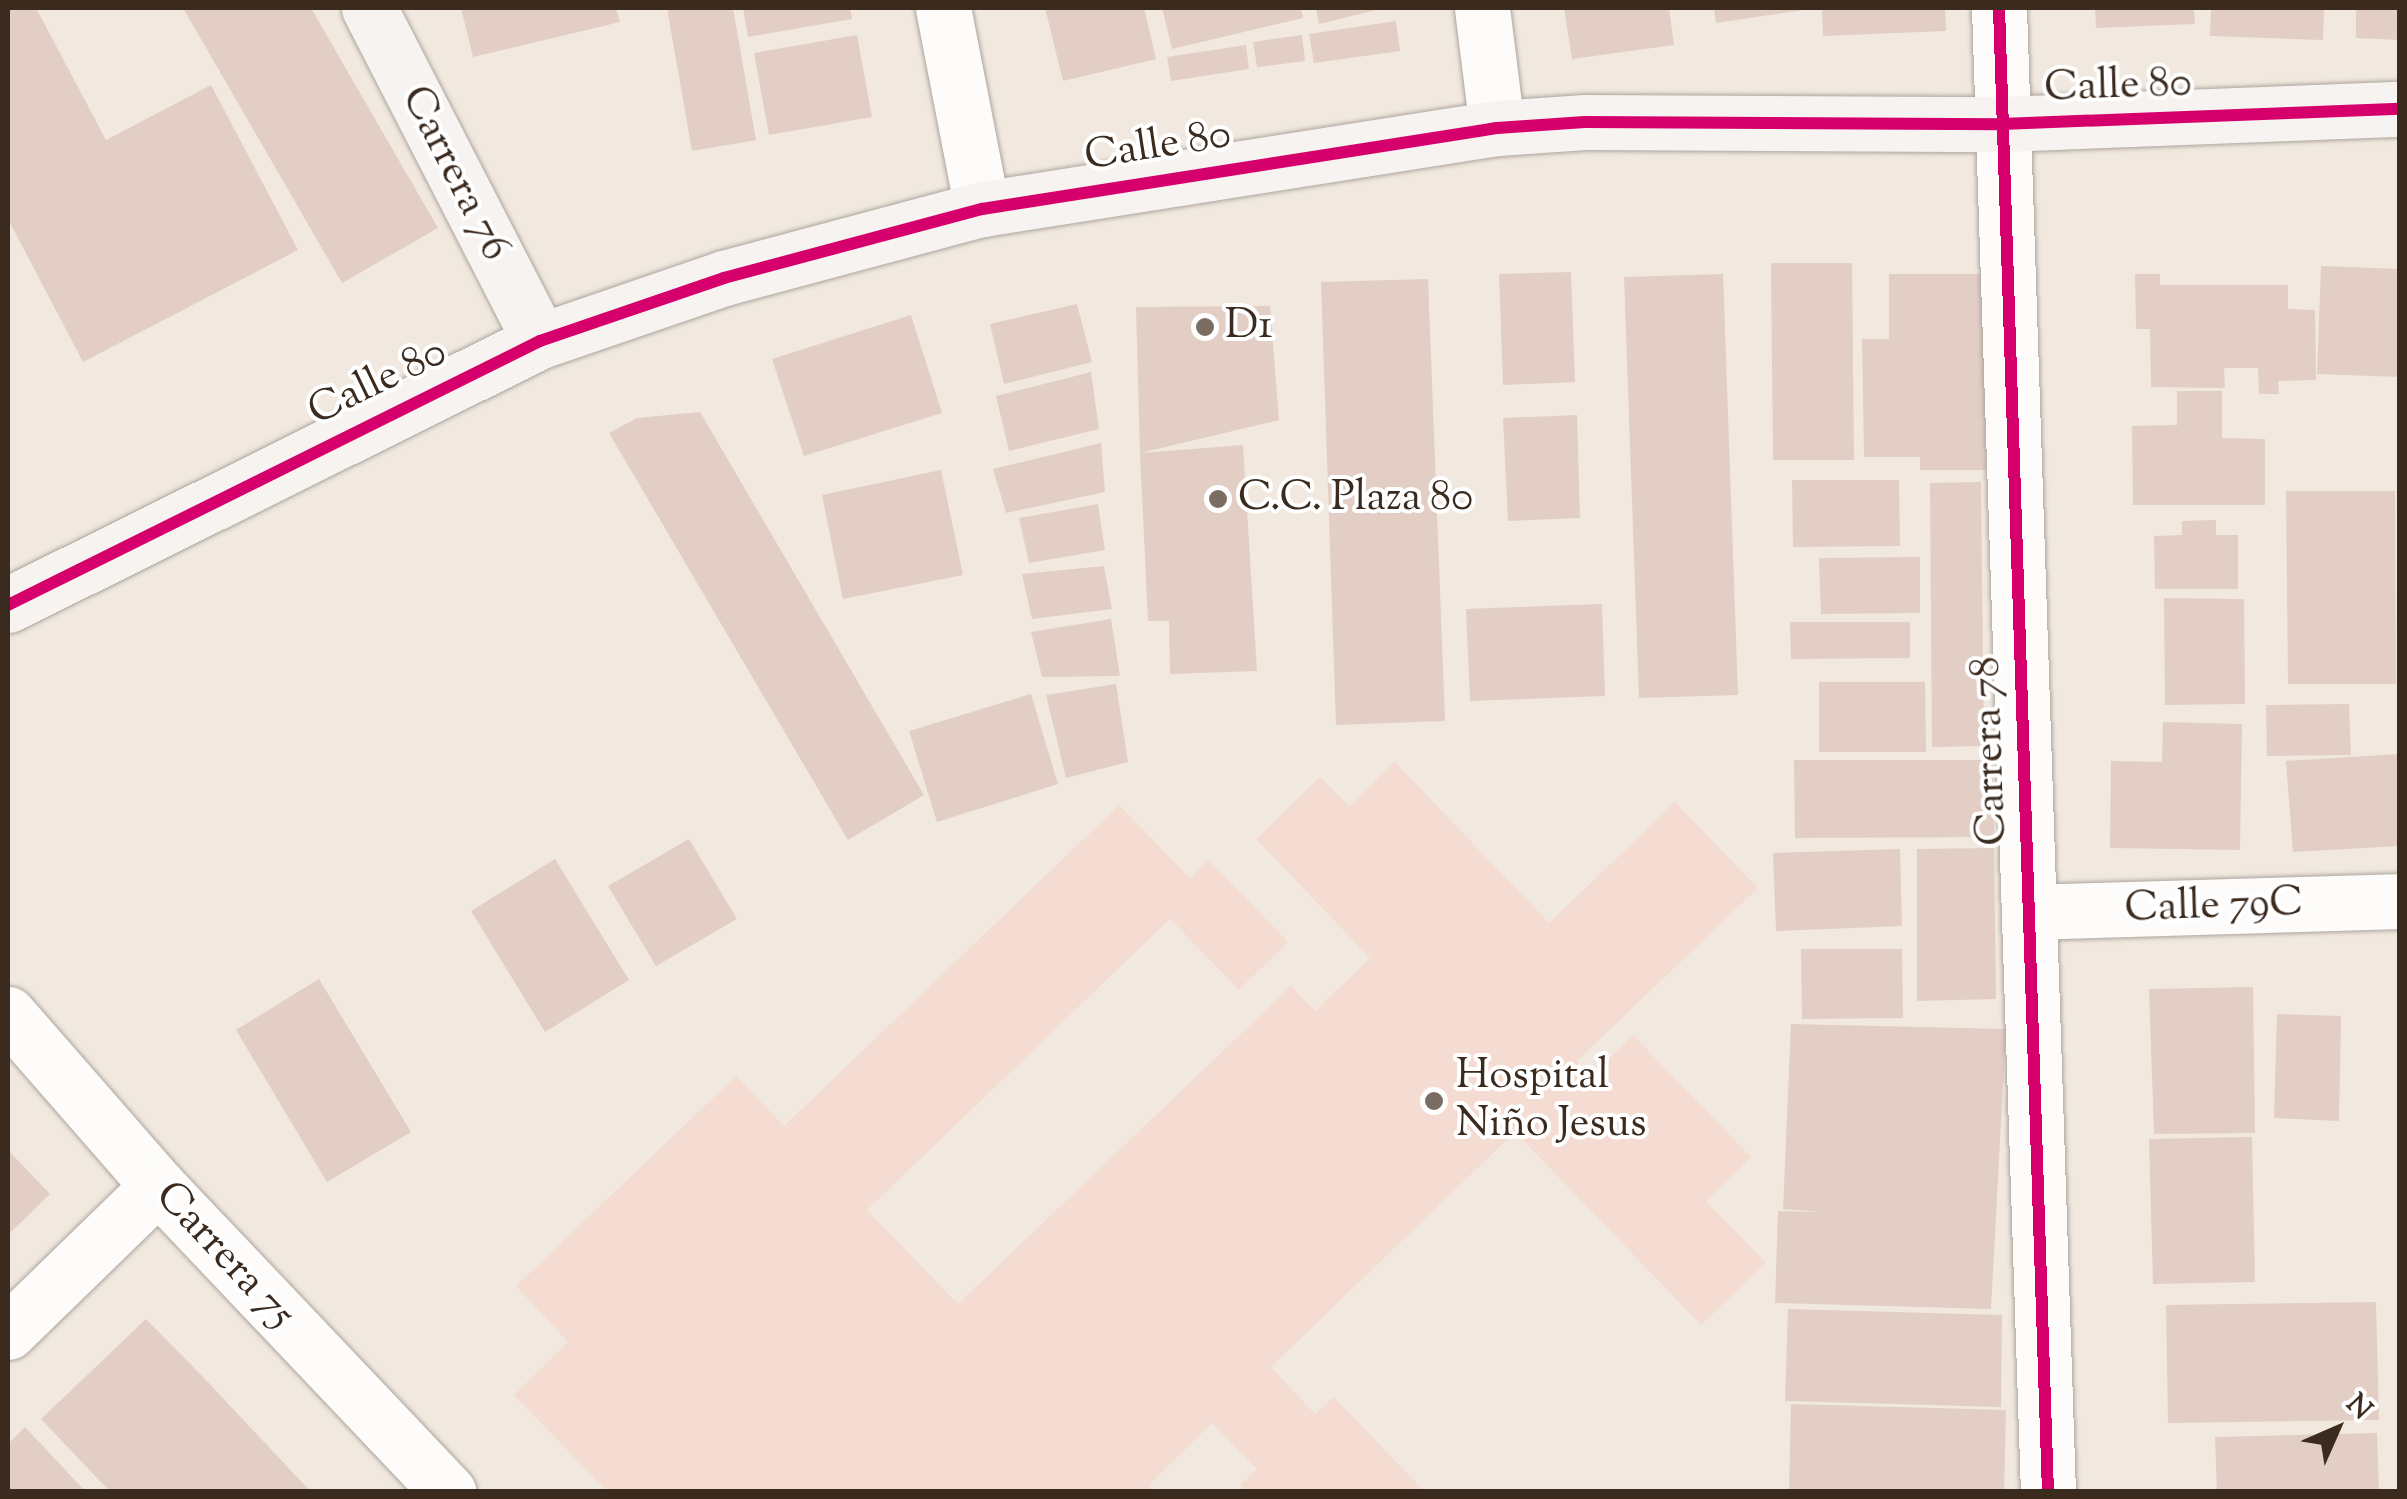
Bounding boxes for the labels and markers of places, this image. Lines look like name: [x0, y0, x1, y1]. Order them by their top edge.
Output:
place label: D1: [1225, 302, 1273, 352]
marker: D1: [1194, 316, 1216, 338]
place label: C.C. Plaza 80: [1238, 474, 1473, 524]
marker: C.C. Plaza 80: [1207, 488, 1229, 510]
place label: Hospital Niño Jesus: [1456, 1052, 1647, 1150]
marker: Hospital Niño Jesus: [1421, 1088, 1447, 1114]

